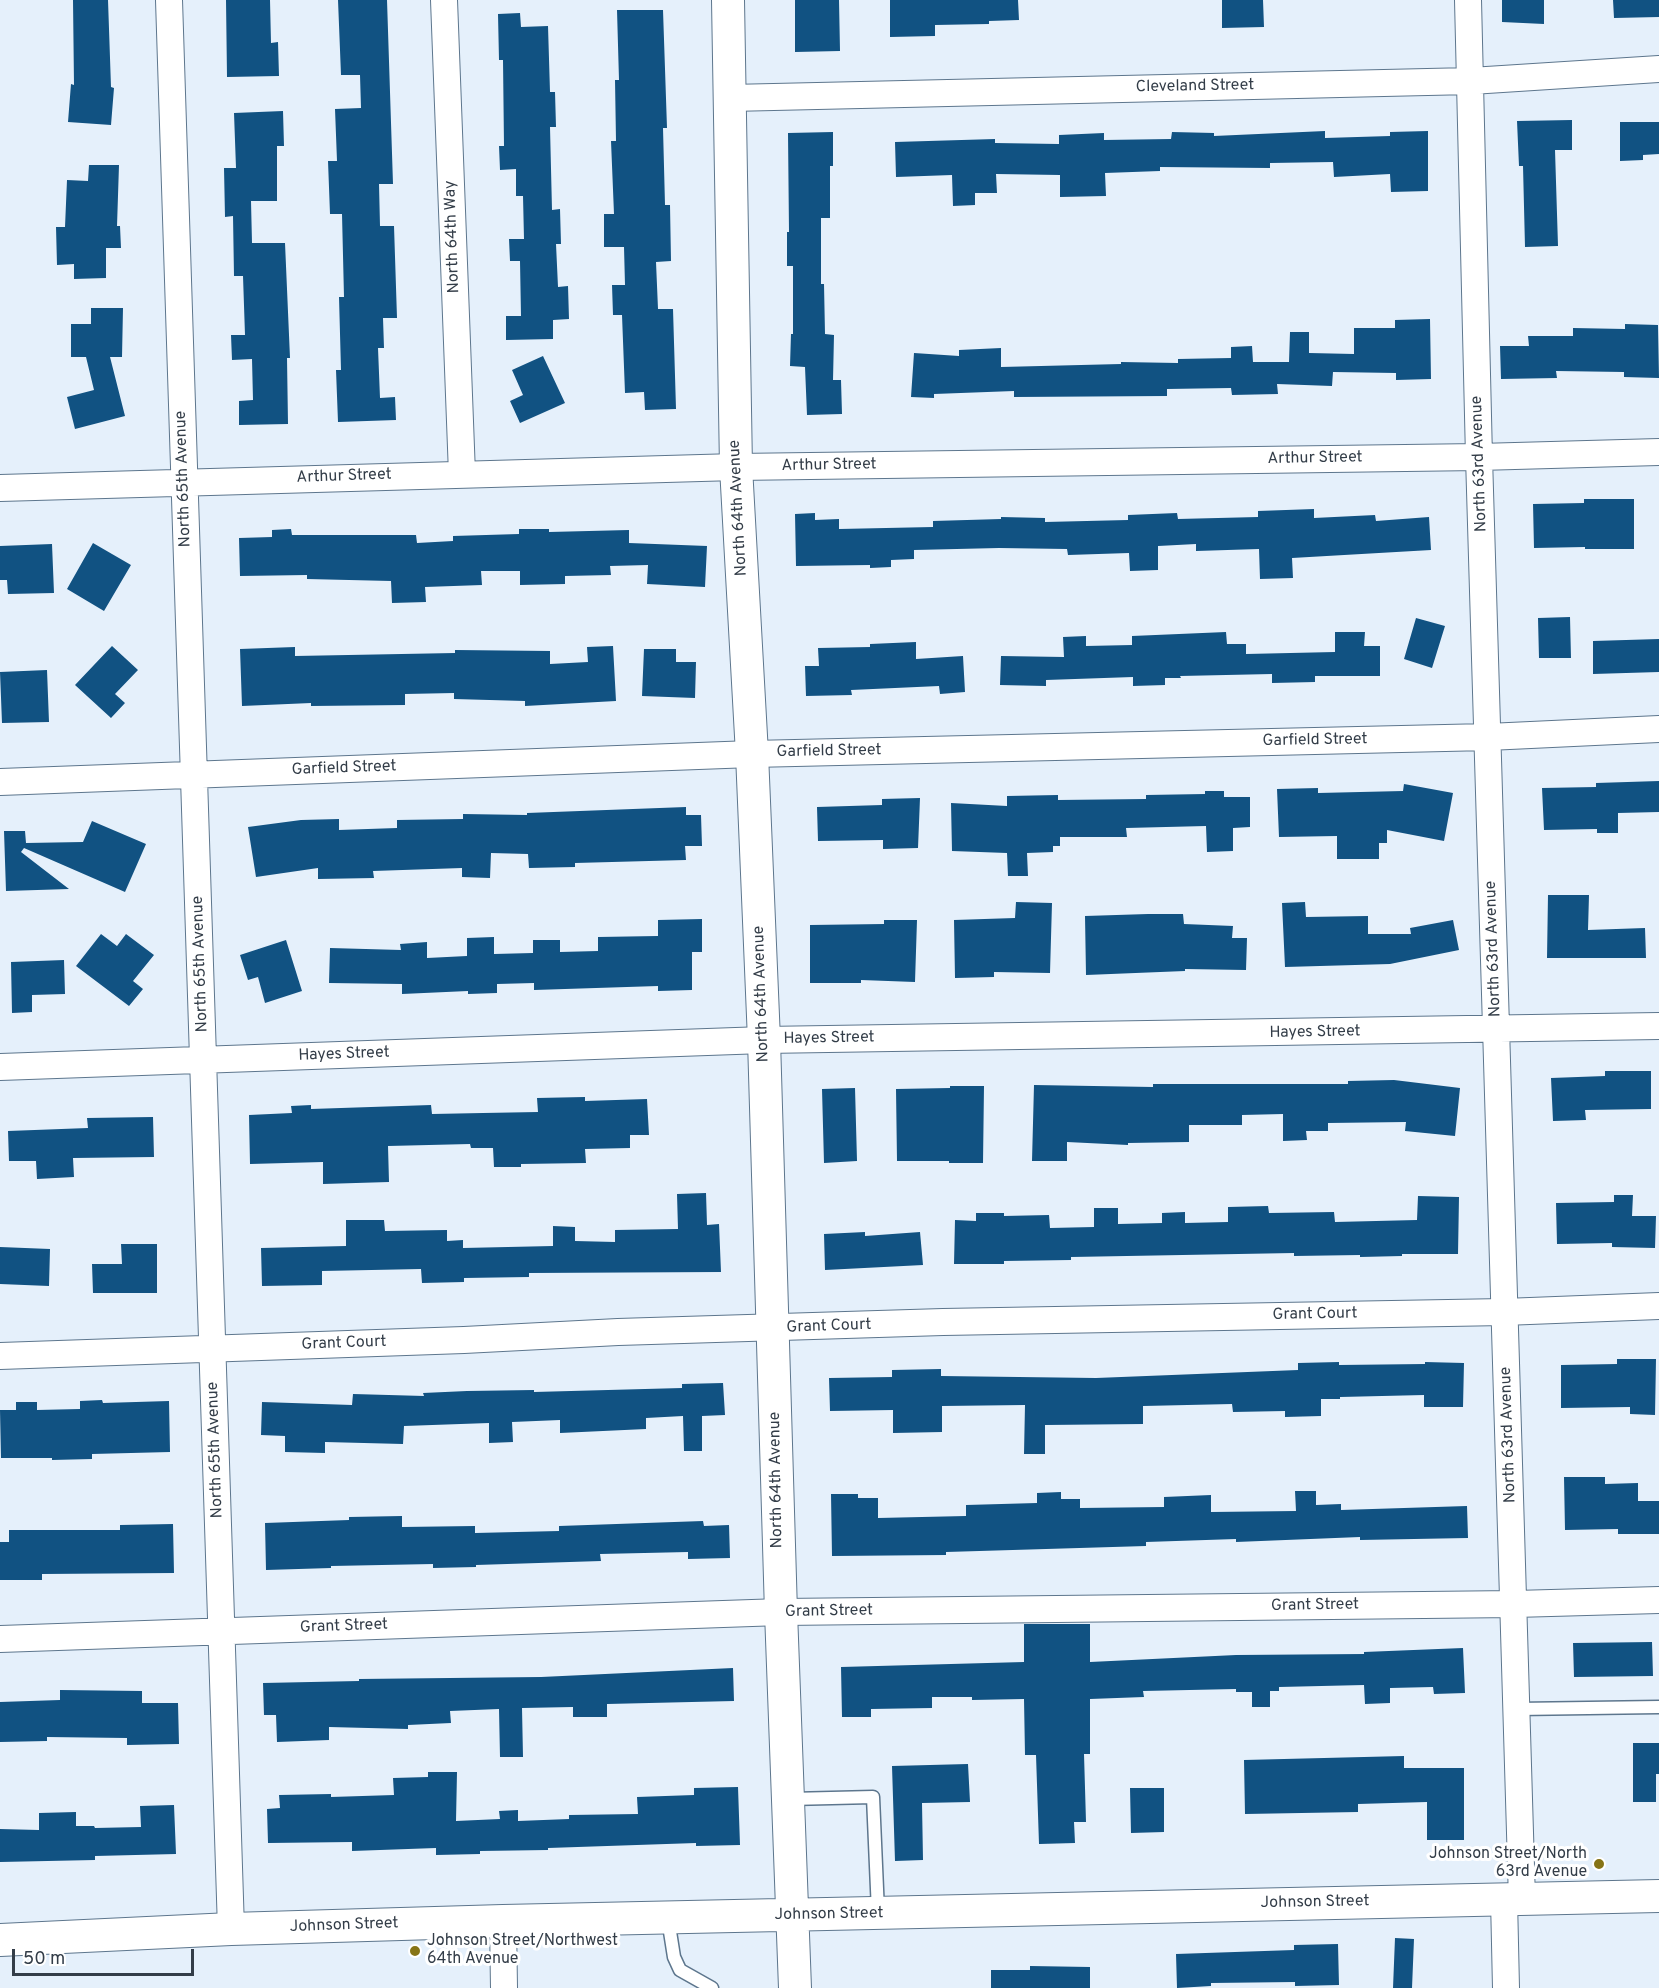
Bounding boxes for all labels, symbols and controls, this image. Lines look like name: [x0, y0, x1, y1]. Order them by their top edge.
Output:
street label: Cleveland Street: [1136, 76, 1254, 98]
street label: North 64th Way: [441, 180, 465, 294]
street label: North 63rd Avenue: [1468, 395, 1492, 533]
street label: North 65th Avenue: [172, 410, 196, 548]
street label: North 64th Avenue: [726, 439, 752, 577]
street label: Arthur Street: [1267, 449, 1363, 469]
street label: Arthur Street: [781, 456, 877, 476]
street label: Arthur Street: [296, 466, 392, 488]
street label: Garfield Street: [1262, 730, 1368, 752]
street label: Garfield Street: [776, 741, 882, 763]
street label: Garfield Street: [291, 758, 397, 780]
street label: North 63rd Avenue: [1482, 880, 1506, 1018]
street label: North 65th Avenue: [189, 895, 213, 1033]
street label: North 64th Avenue: [750, 925, 774, 1063]
street label: Hayes Street: [1269, 1023, 1361, 1043]
street label: Hayes Street: [783, 1029, 875, 1049]
street label: Hayes Street: [298, 1044, 390, 1066]
street label: Grant Court: [1272, 1305, 1358, 1325]
street label: Grant Court: [786, 1316, 872, 1338]
street label: Grant Court: [301, 1333, 387, 1355]
street label: North 63rd Avenue: [1497, 1366, 1521, 1504]
street label: North 65th Avenue: [204, 1381, 228, 1519]
street label: North 64th Avenue: [766, 1412, 788, 1548]
street label: Grant Street: [1271, 1596, 1359, 1616]
street label: Grant Street: [785, 1602, 873, 1622]
street label: Grant Street: [300, 1616, 388, 1638]
place label: Johnson Street/North 63rd Avenue: [1429, 1845, 1587, 1883]
marker: Johnson Street/North 63rd Avenue: [1592, 1857, 1606, 1871]
street label: Johnson Street: [1260, 1892, 1370, 1914]
street label: Johnson Street: [774, 1904, 884, 1926]
street label: Johnson Street: [289, 1915, 399, 1937]
place label: Johnson Street/Northwest 64th Avenue: [427, 1932, 618, 1970]
scale bar: [15, 1937, 196, 1975]
marker: Johnson Street/Northwest 64th Avenue: [408, 1944, 422, 1958]
text: 50 m: [23, 1948, 65, 1971]

